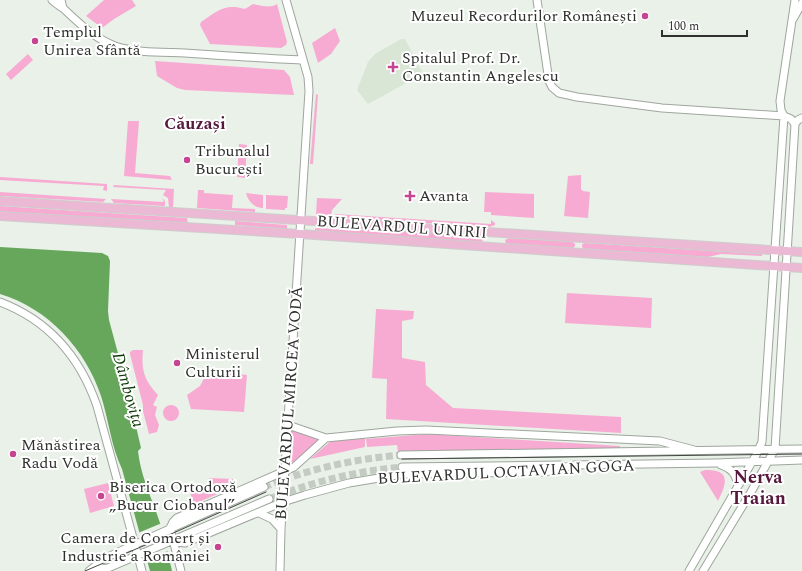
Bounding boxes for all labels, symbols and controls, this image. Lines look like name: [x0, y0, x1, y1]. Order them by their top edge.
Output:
place label: Muzeul Recordurilor Românești: [411, 4, 637, 28]
marker: Muzeul Recordurilor Românești: [640, 11, 650, 21]
scale bar: [662, 12, 747, 38]
text: 100 m: [668, 17, 699, 36]
place label: Templul Unirea Sfântă: [43, 20, 141, 62]
marker: Templul Unirea Sfântă: [30, 36, 40, 46]
place label: Spitalul Prof. Dr. Constantin Angelescu: [402, 46, 559, 88]
marker: Spitalul Prof. Dr. Constantin Angelescu: [387, 61, 399, 73]
district label: Căuzași: [164, 111, 226, 137]
place label: Tribunalul București: [195, 139, 270, 181]
marker: Tribunalul București: [182, 155, 192, 165]
place label: Avanta: [419, 184, 469, 208]
marker: Avanta: [404, 190, 416, 202]
street label: BULEVARDUL UNIRII: [316, 209, 488, 245]
street label: BULEVARDUL MIRCEA VODĂ: [269, 285, 309, 521]
place label: Ministerul Culturii: [185, 342, 260, 384]
water label: Dâmbovița: [105, 349, 151, 431]
marker: Ministerul Culturii: [172, 358, 182, 368]
place label: Mănăstirea Radu Vodă: [21, 433, 101, 475]
marker: Mănăstirea Radu Vodă: [8, 449, 18, 459]
street label: BULEVARDUL OCTAVIAN GOGA: [377, 453, 635, 491]
district label: Nerva Traian: [730, 464, 786, 512]
place label: Biserica Ortodoxă „Bucur Ciobanul”: [109, 475, 237, 517]
marker: Biserica Ortodoxă „Bucur Ciobanul”: [96, 491, 106, 501]
place label: Camera de Comerț și Industrie a României: [60, 526, 210, 568]
marker: Camera de Comerț și Industrie a României: [213, 542, 223, 552]

